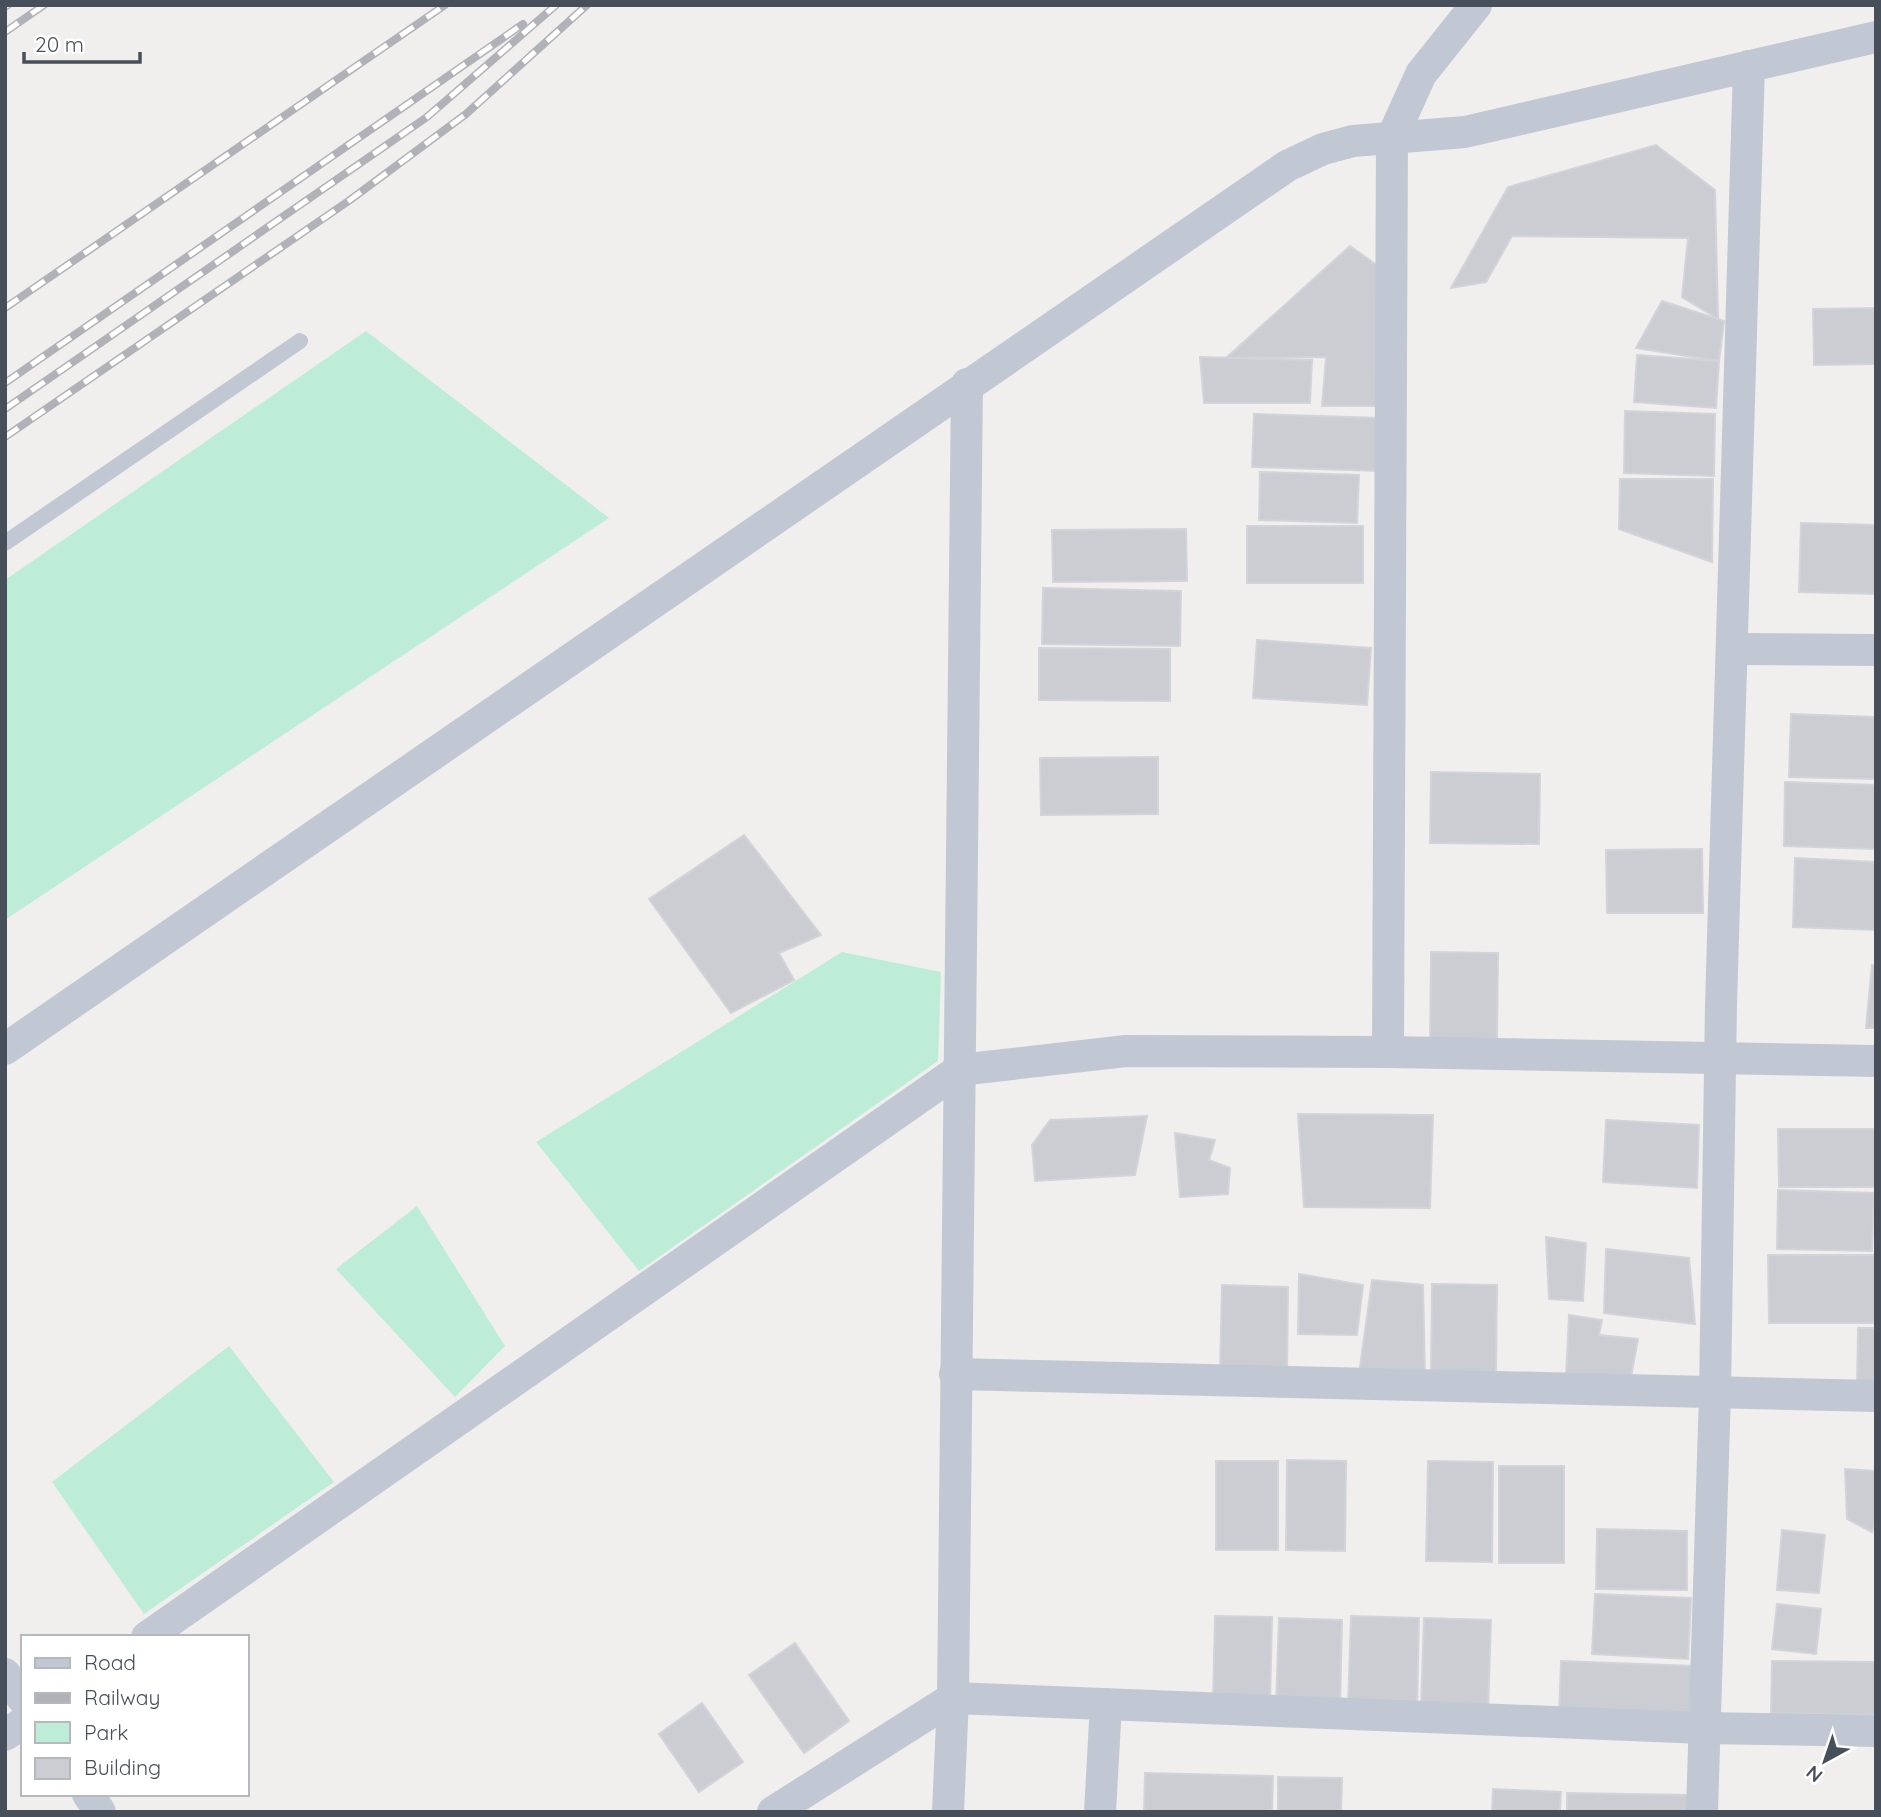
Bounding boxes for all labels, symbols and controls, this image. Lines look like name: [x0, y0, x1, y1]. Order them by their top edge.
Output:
scale bar: [24, 21, 140, 65]
text: 20 m: [35, 31, 84, 57]
legend: [21, 1635, 248, 1796]
text: Road: [84, 1649, 136, 1675]
text: Railway: [84, 1684, 160, 1710]
text: Park: [84, 1719, 128, 1745]
north arrow: [1790, 1726, 1860, 1796]
text: Building: [84, 1754, 161, 1780]
text: N: [1801, 1760, 1827, 1788]

